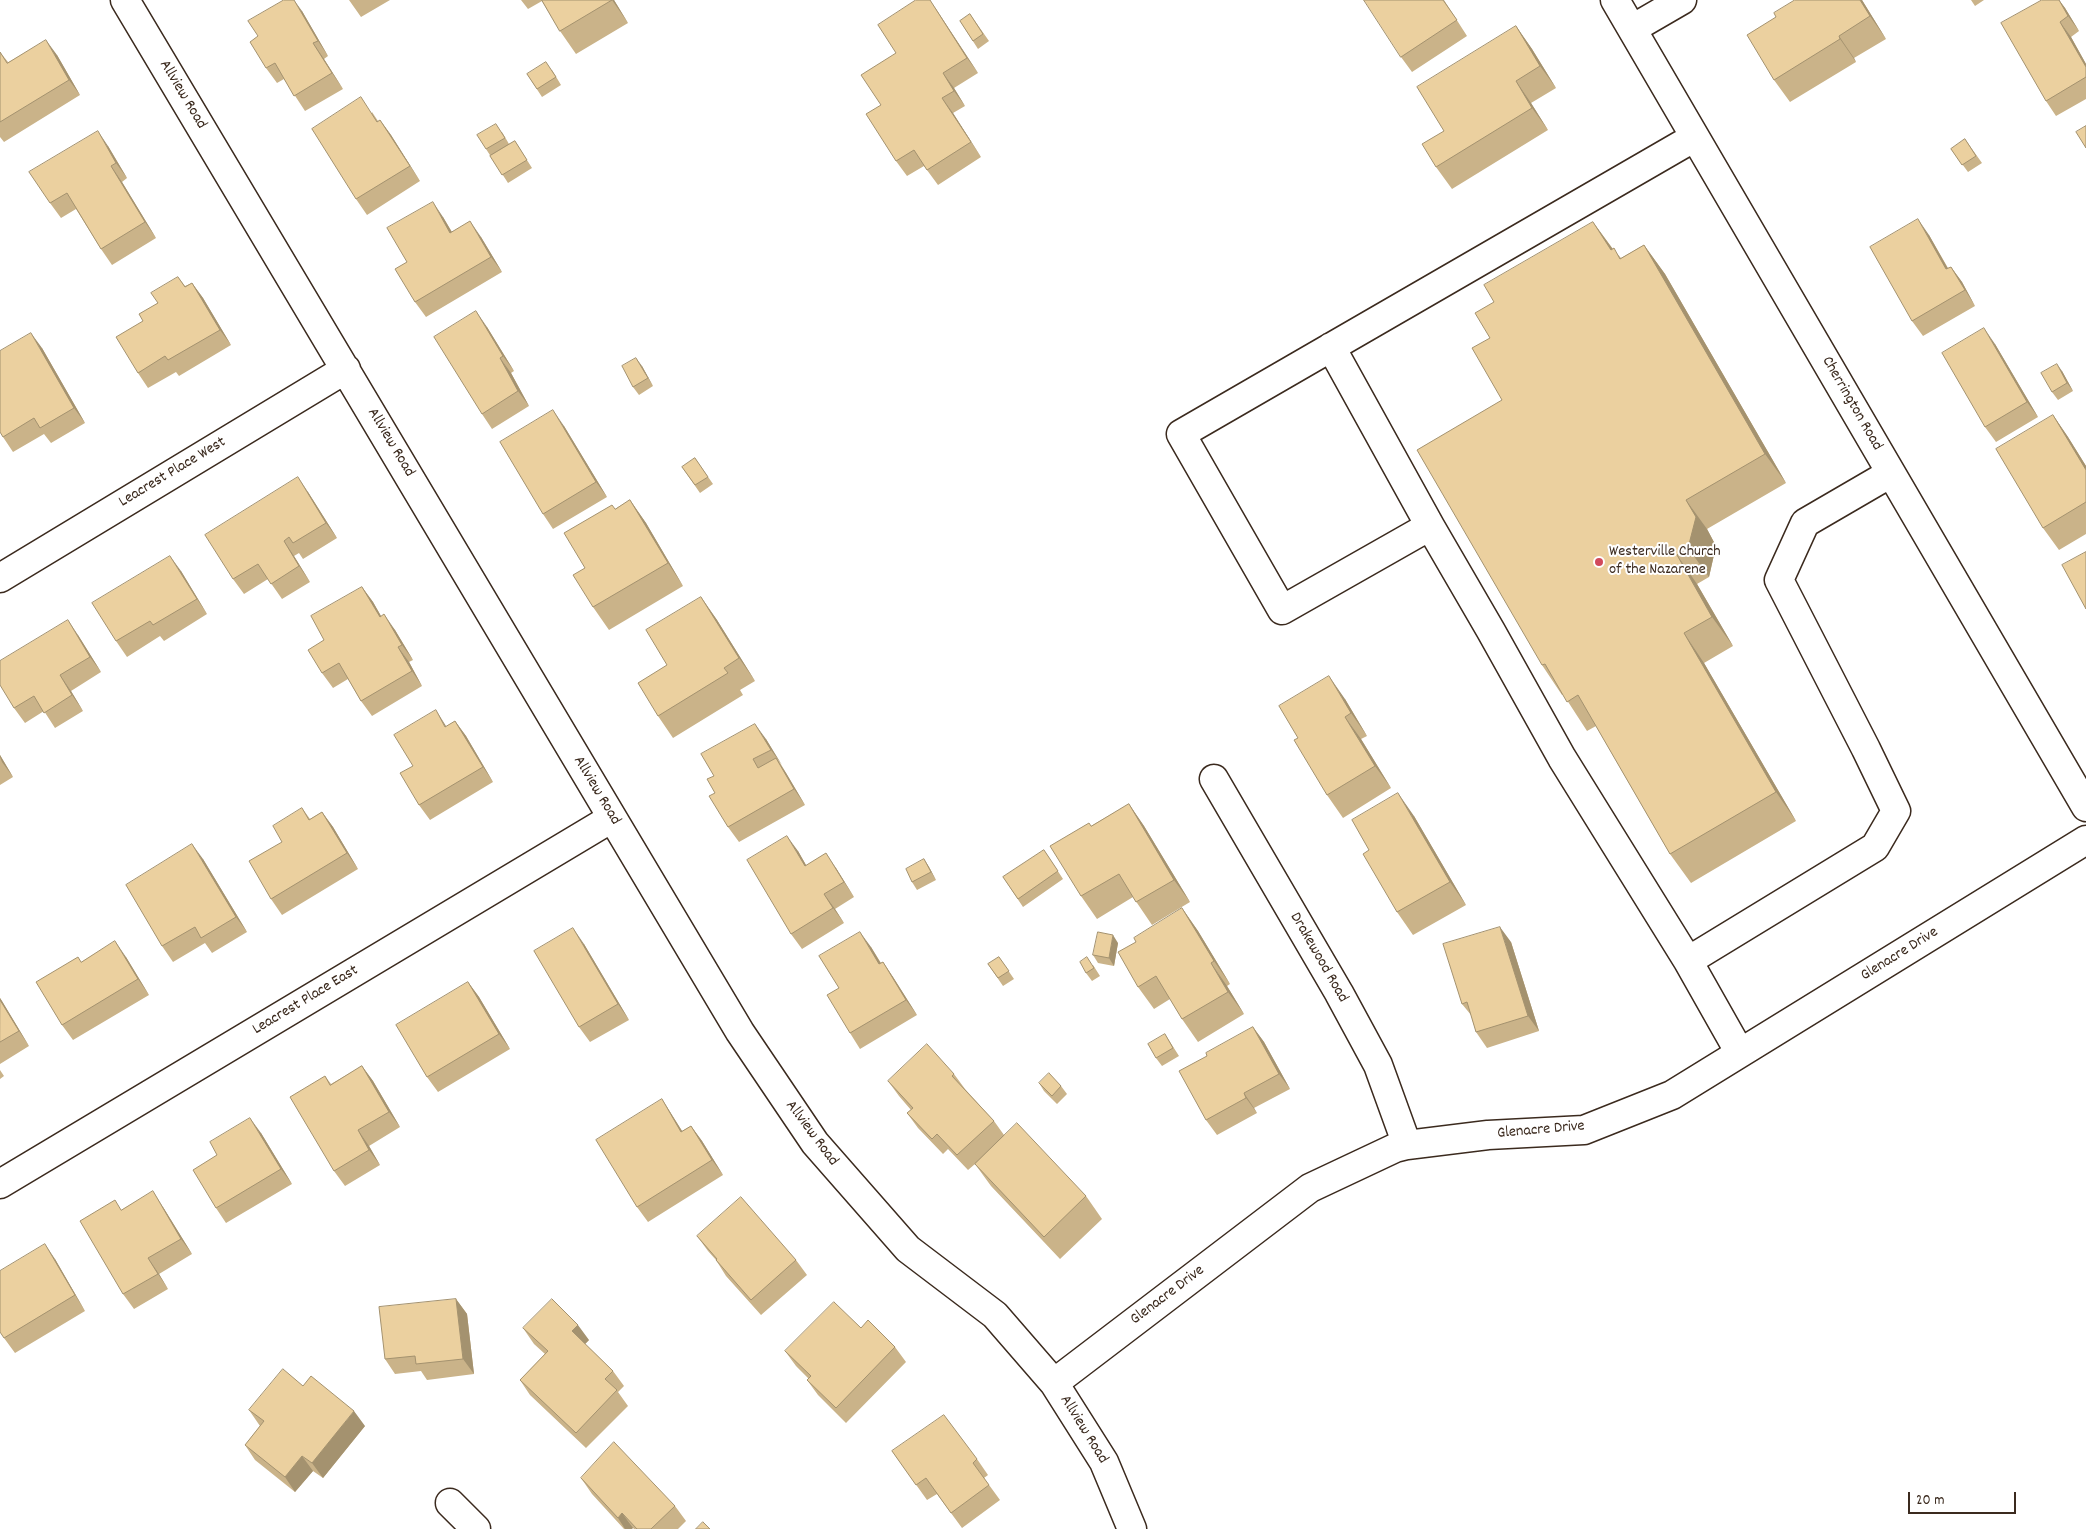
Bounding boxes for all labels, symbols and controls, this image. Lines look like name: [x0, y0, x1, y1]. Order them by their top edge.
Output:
street label: Allview Road: [154, 57, 210, 133]
street label: Cherrington Road: [1816, 354, 1886, 454]
street label: Allview Road: [362, 405, 418, 481]
street label: Leacrest Place West: [116, 434, 230, 512]
place label: Westerville Church of the Nazarene: [1609, 543, 1721, 581]
marker: Westerville Church of the Nazarene: [1593, 556, 1605, 568]
street label: Allview Road: [568, 753, 624, 829]
street label: Drakewood Road: [1284, 909, 1352, 1007]
street label: Glenacre Drive: [1858, 924, 1942, 986]
street label: Leacrest Place East: [250, 962, 362, 1040]
street label: Allview Road: [780, 1098, 842, 1170]
street label: Glenacre Drive: [1496, 1118, 1586, 1144]
street label: Glenacre Drive: [1127, 1262, 1209, 1330]
street label: Allview Road: [1054, 1392, 1112, 1468]
scale bar: [1911, 1482, 2018, 1514]
text: 20 m: [1916, 1490, 1944, 1512]

